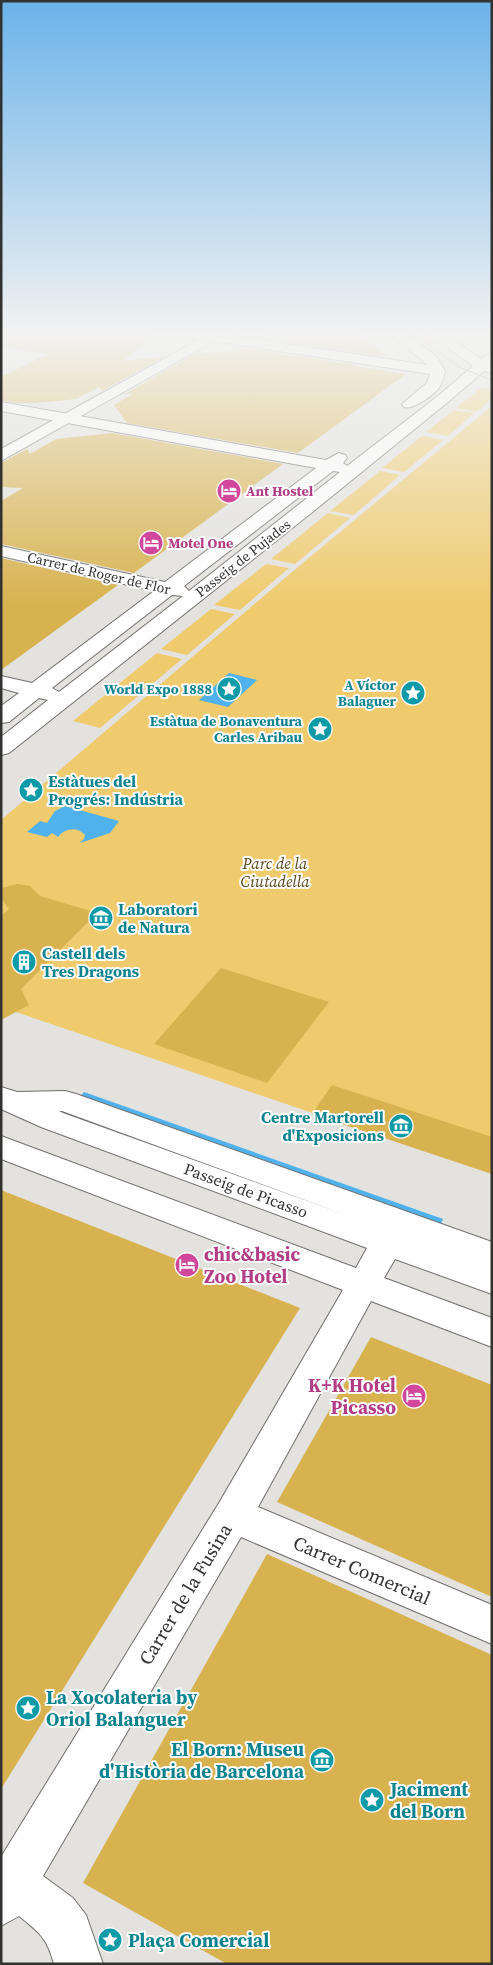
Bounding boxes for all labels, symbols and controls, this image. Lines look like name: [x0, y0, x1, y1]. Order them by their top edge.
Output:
hotel icon: Ant Hostel: [216, 478, 242, 504]
place label: Ant Hostel: [246, 481, 314, 501]
street label: Passeig de Pujades: [191, 514, 295, 602]
hotel icon: Motel One: [138, 530, 164, 556]
place label: Motel One: [168, 533, 233, 553]
street label: Carrer de Roger de Flor: [25, 547, 173, 599]
place label: A Víctor Balaguer: [338, 675, 396, 711]
place icon: World Expo 1888: [216, 676, 242, 702]
place label: World Expo 1888: [104, 679, 212, 699]
place icon: A Víctor Balaguer: [400, 680, 426, 706]
place label: Estàtua de Bonaventura Carles Aribau: [150, 711, 303, 747]
place icon: Estàtua de Bonaventura Carles Aribau: [307, 716, 333, 742]
place label: Estàtues del Progrés: Indústria: [48, 770, 183, 810]
place icon: Estàtues del Progrés: Indústria: [18, 777, 44, 803]
park label: Parc de la Ciutadella: [240, 852, 310, 892]
place label: Laboratori de Natura: [118, 898, 197, 938]
museum icon: Laboratori de Natura: [88, 905, 114, 931]
place label: Castell dels Tres Dragons: [42, 942, 139, 982]
building icon: Castell dels Tres Dragons: [11, 949, 37, 975]
place label: Centre Martorell d'Exposicions: [261, 1106, 384, 1146]
museum icon: Centre Martorell d'Exposicions: [388, 1113, 414, 1139]
street label: Passeig de Picasso: [181, 1157, 311, 1223]
place label: chic&basic Zoo Hotel: [204, 1241, 301, 1289]
hotel icon: chic&basic Zoo Hotel: [174, 1252, 200, 1278]
place label: K+K Hotel Picasso: [308, 1372, 396, 1420]
hotel icon: K+K Hotel Picasso: [401, 1383, 427, 1409]
street label: Carrer de la Fusina: [132, 1518, 238, 1670]
street label: Carrer Comercial: [289, 1529, 435, 1611]
place label: La Xocolateria by Oriol Balanguer: [46, 1684, 198, 1732]
place icon: La Xocolateria by Oriol Balanguer: [15, 1695, 41, 1721]
place label: El Born: Museu d'Història de Barcelona: [99, 1736, 305, 1784]
museum icon: El Born: Museu d'Història de Barcelona: [309, 1747, 335, 1773]
place label: Jaciment del Born: [389, 1776, 468, 1824]
place icon: Jaciment del Born: [359, 1787, 385, 1813]
place icon: Plaça Comercial: [97, 1927, 123, 1953]
place label: Plaça Comercial: [128, 1927, 269, 1953]

